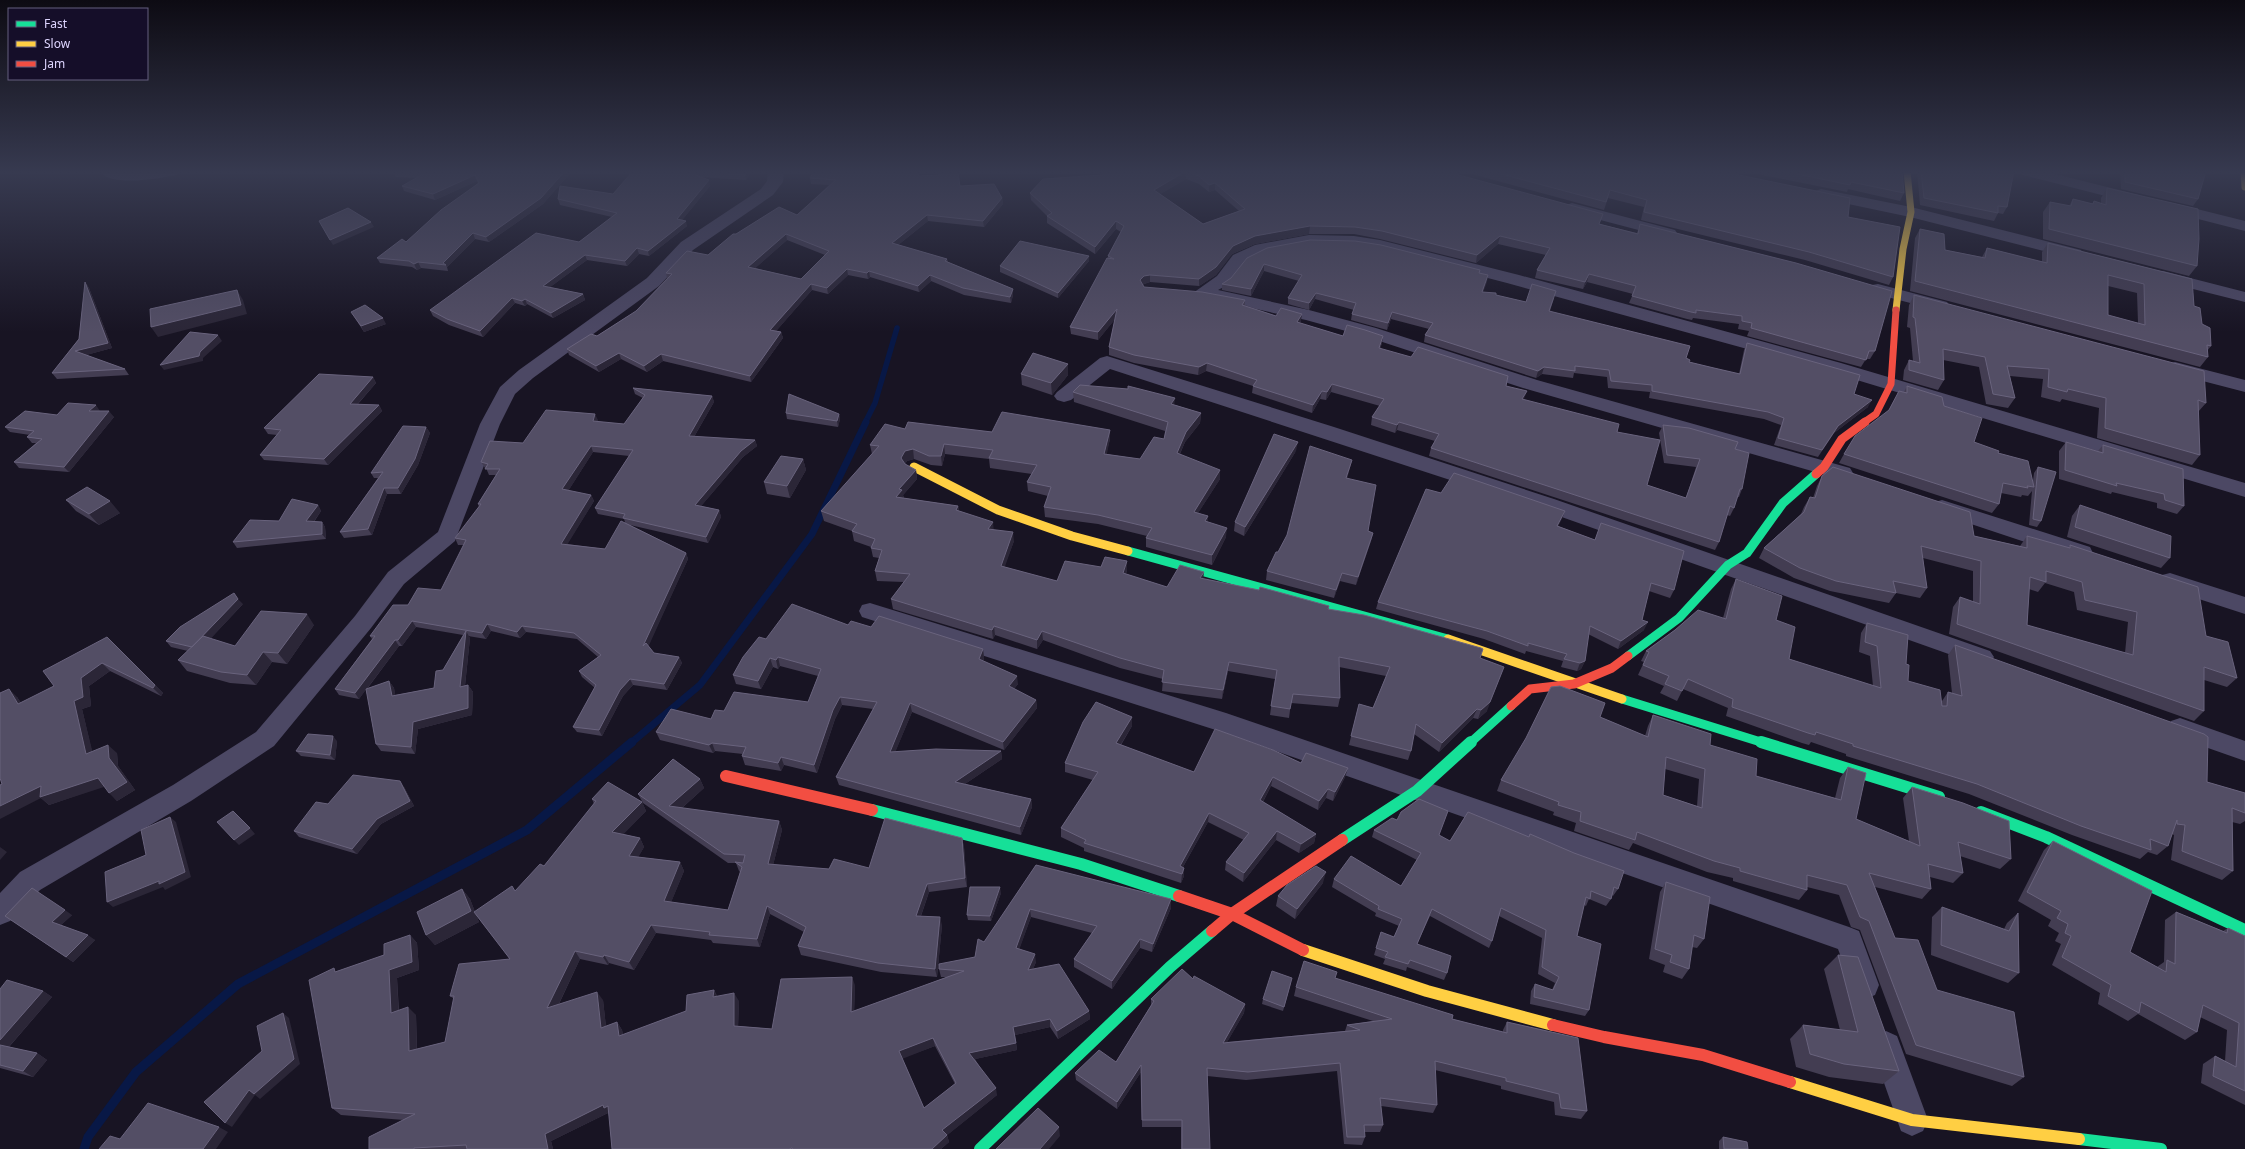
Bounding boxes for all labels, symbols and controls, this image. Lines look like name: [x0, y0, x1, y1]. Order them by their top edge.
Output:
legend: [8, 8, 148, 80]
text: Fast: [44, 15, 68, 32]
text: Slow: [44, 35, 71, 52]
text: Jam: [43, 55, 65, 72]

